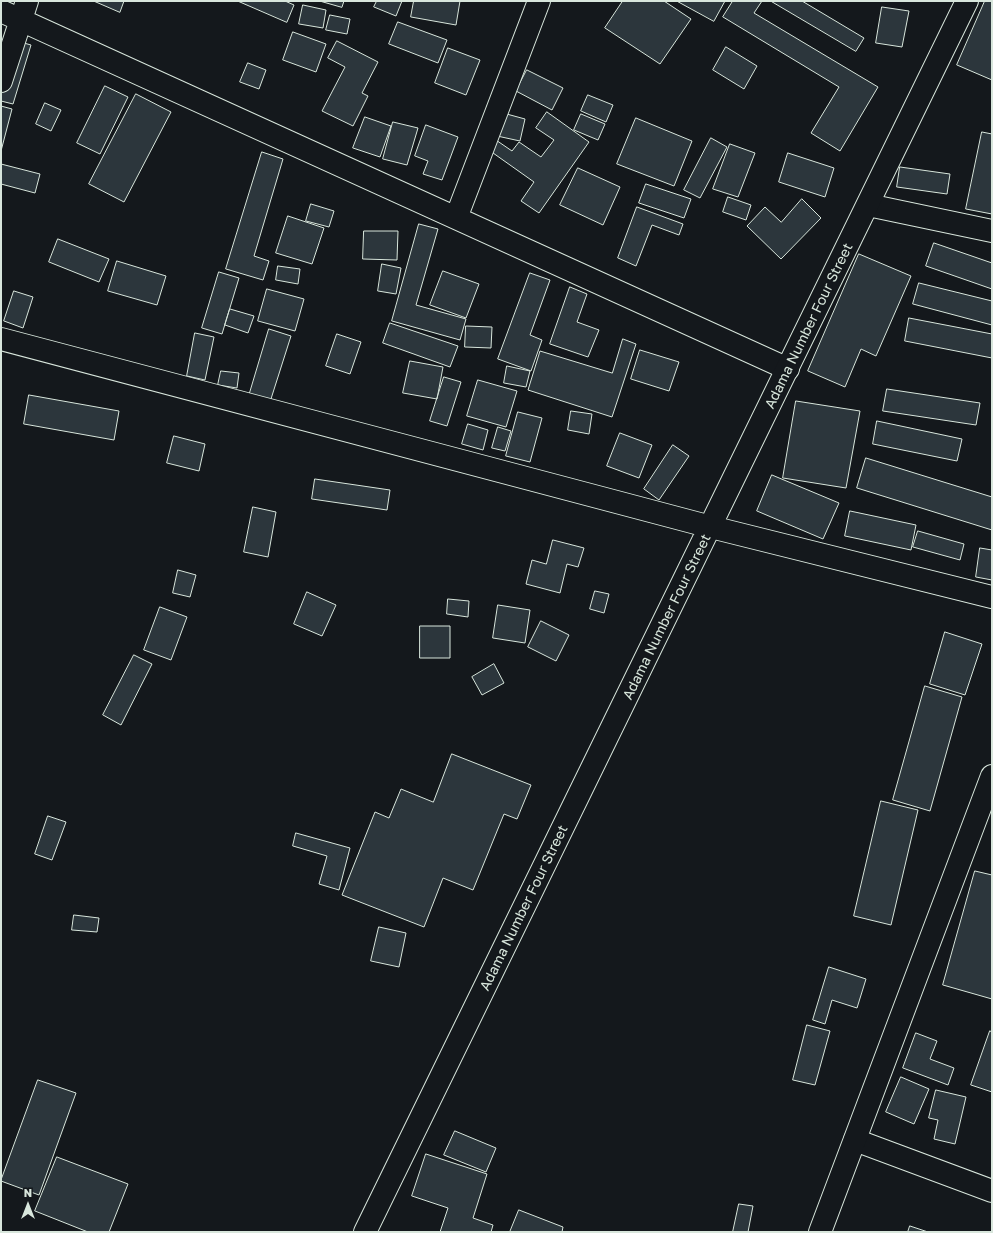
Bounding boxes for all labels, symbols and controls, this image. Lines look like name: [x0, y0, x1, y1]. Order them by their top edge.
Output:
street label: Adama Number Four Street: [762, 240, 856, 412]
street label: Adama Number Four Street: [620, 531, 714, 703]
street label: Adama Number Four Street: [477, 822, 571, 994]
north arrow: [8, 1185, 48, 1225]
text: N: [24, 1186, 32, 1199]

